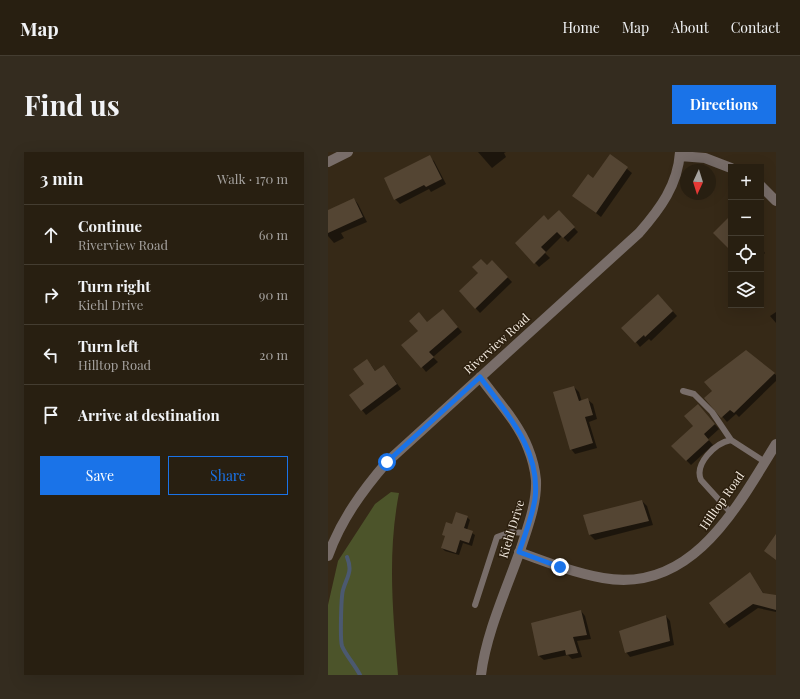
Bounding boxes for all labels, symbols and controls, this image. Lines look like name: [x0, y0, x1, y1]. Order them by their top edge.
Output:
text: Map: [20, 15, 59, 41]
text: Home: [562, 18, 600, 37]
text: Map: [622, 18, 649, 37]
text: About: [671, 18, 709, 37]
text: Contact: [731, 18, 780, 37]
button: Directions: [672, 85, 776, 124]
text: Find us: [24, 86, 120, 123]
north arrow: [680, 164, 716, 200]
map controls: [728, 164, 764, 308]
button: +: [728, 164, 764, 200]
text: 3 min: [40, 167, 83, 189]
text: Walk · 170 m: [217, 170, 288, 187]
button: −: [728, 200, 764, 236]
text: Continue: [78, 216, 142, 236]
icon: ahead: [40, 224, 62, 246]
text: 60 m: [259, 226, 288, 243]
text: Riverview Road: [78, 236, 168, 253]
button: locate: [728, 236, 764, 272]
button: layers: [728, 272, 764, 308]
text: Turn right: [78, 276, 151, 296]
icon: right: [40, 284, 62, 306]
text: 90 m: [259, 286, 288, 303]
text: Kiehl Drive: [78, 296, 143, 313]
street label: Riverview Road: [460, 309, 533, 377]
text: Turn left: [78, 336, 139, 356]
icon: left: [40, 344, 62, 366]
text: 20 m: [259, 346, 288, 363]
text: Hilltop Road: [78, 356, 151, 373]
icon: arrive: [40, 404, 62, 426]
text: Arrive at destination: [78, 405, 220, 425]
route start: [378, 453, 396, 471]
button: Save: [40, 456, 160, 495]
button: Share: [168, 456, 288, 495]
street label: Hilltop Road: [695, 468, 747, 533]
street label: Kiehl Drive: [495, 498, 528, 560]
route end: [551, 558, 569, 576]

